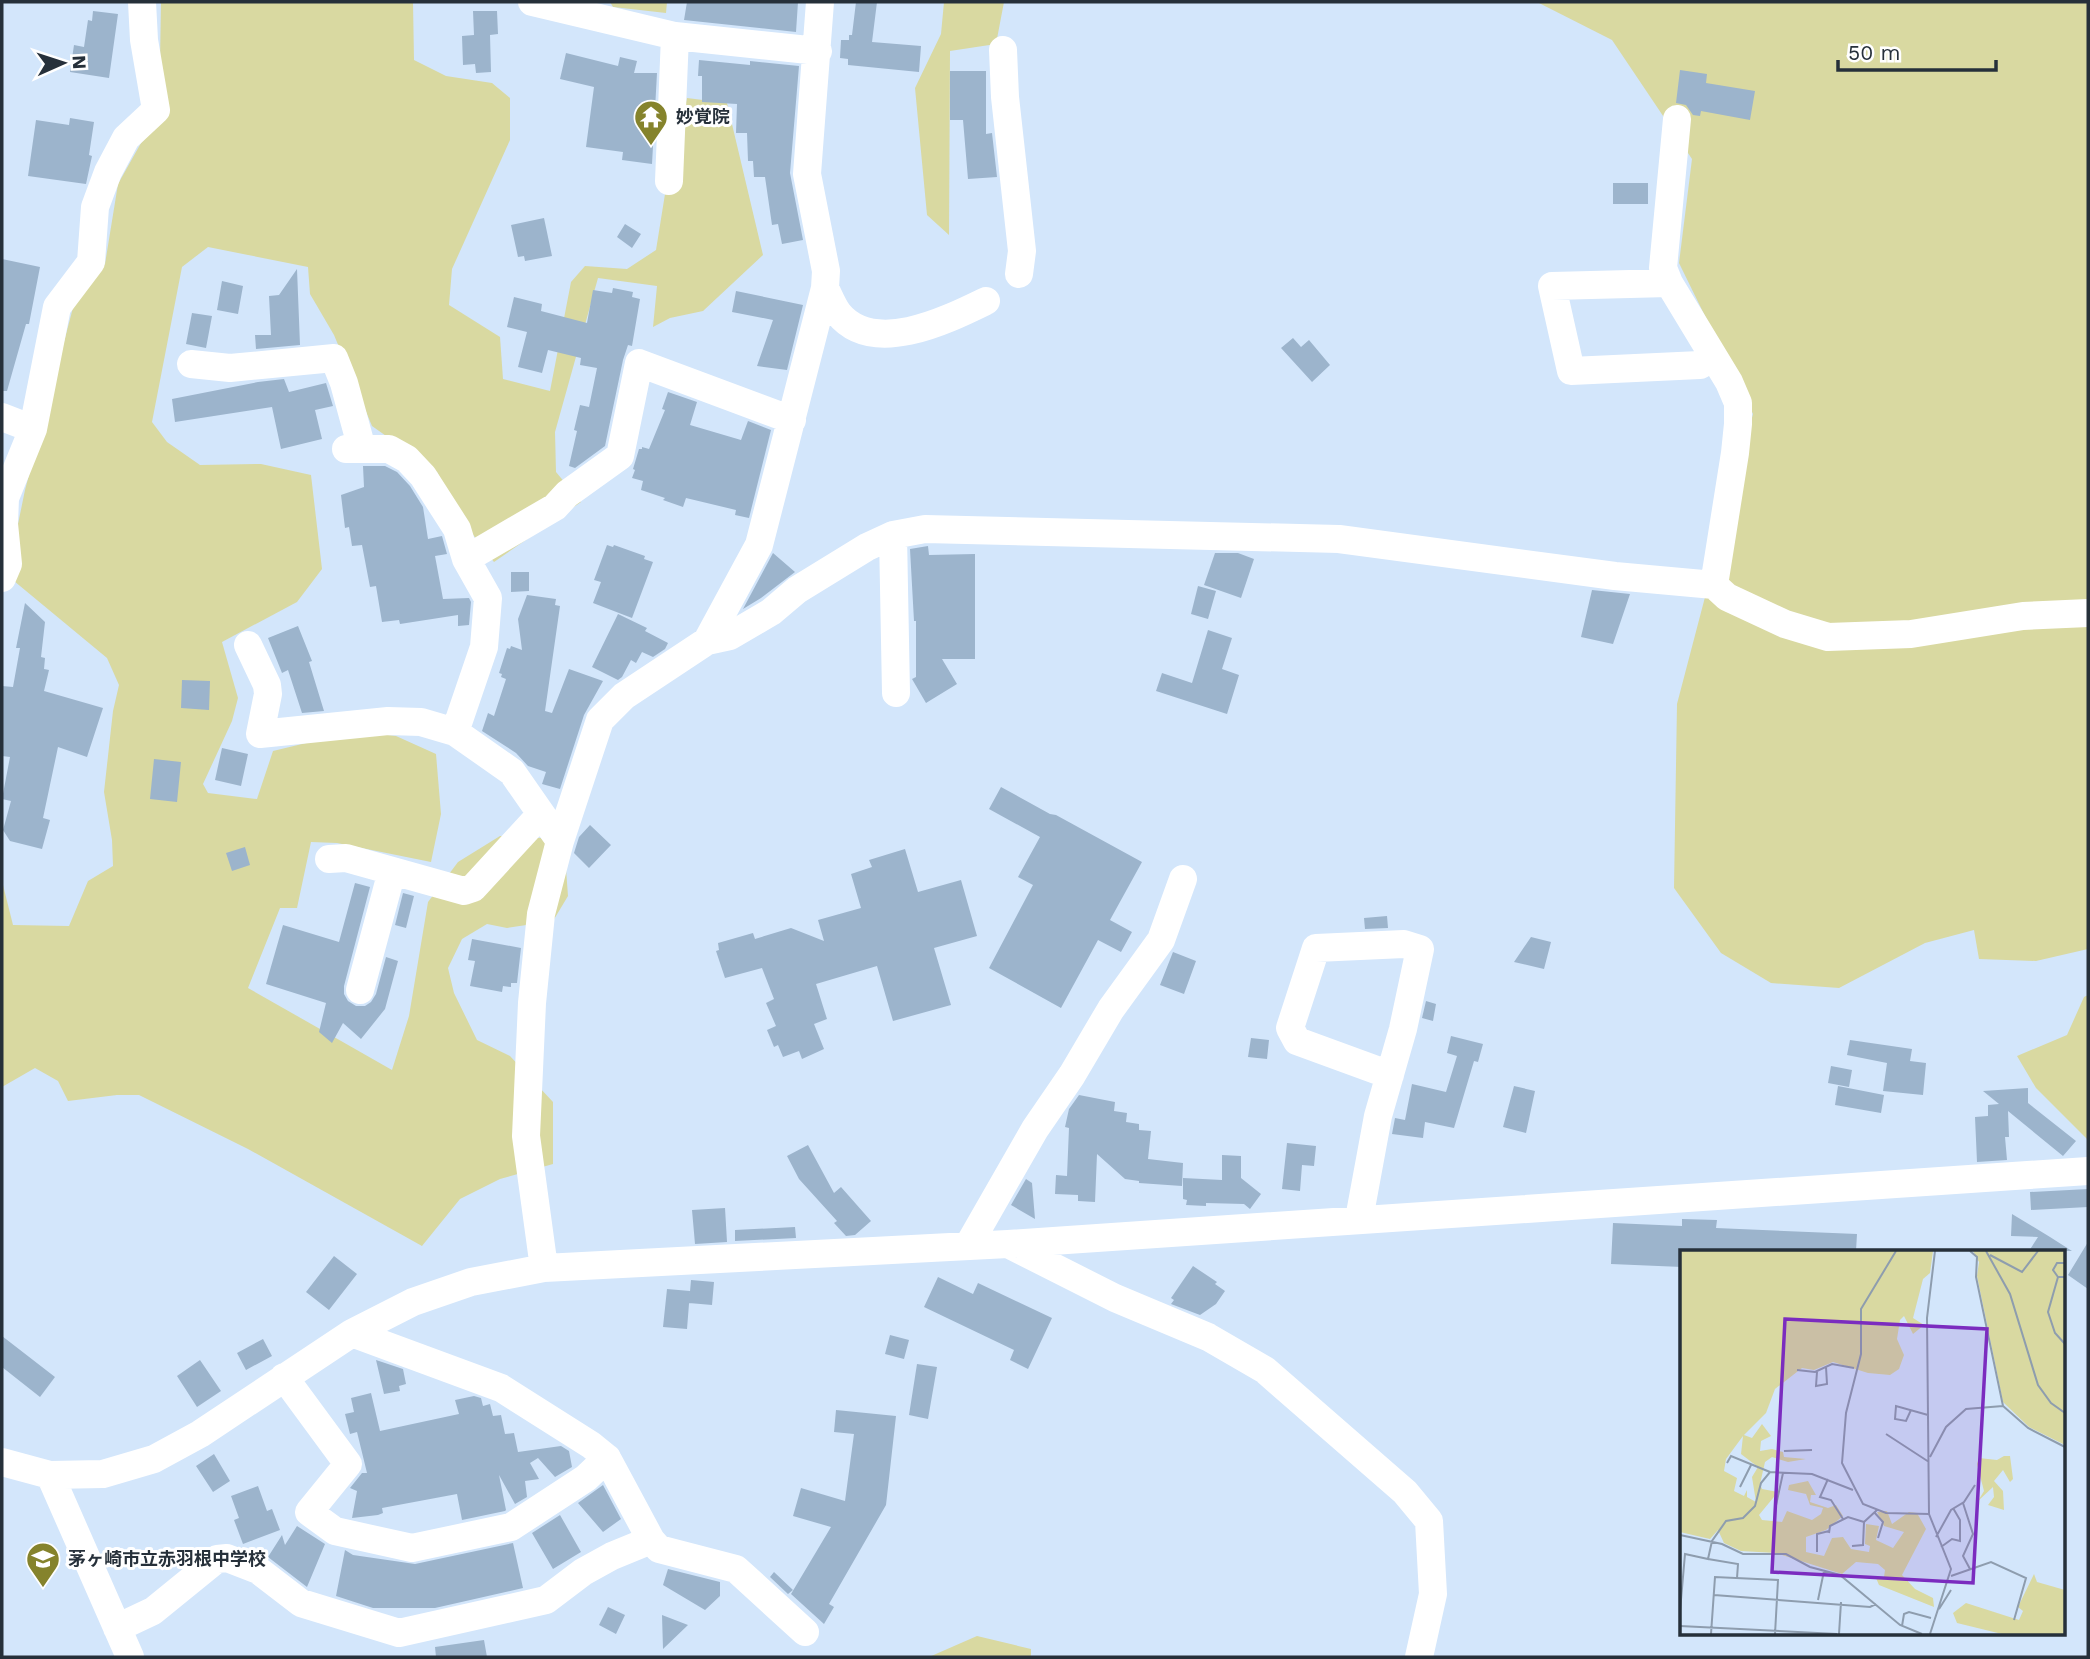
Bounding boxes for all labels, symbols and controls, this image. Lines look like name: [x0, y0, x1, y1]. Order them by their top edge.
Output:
north arrow: [28, 28, 98, 98]
scale bar: [1838, 28, 1996, 72]
text: 50 m: [1848, 40, 1900, 65]
text: N: [68, 54, 91, 70]
temple icon: 妙覚院: [632, 98, 670, 147]
place label: 妙覚院: [676, 106, 730, 127]
inset map: [1680, 1250, 2066, 1634]
school or university icon: 茅ヶ崎市立赤羽根中学校: [24, 1540, 62, 1589]
place label: 茅ヶ崎市立赤羽根中学校: [68, 1548, 266, 1569]

